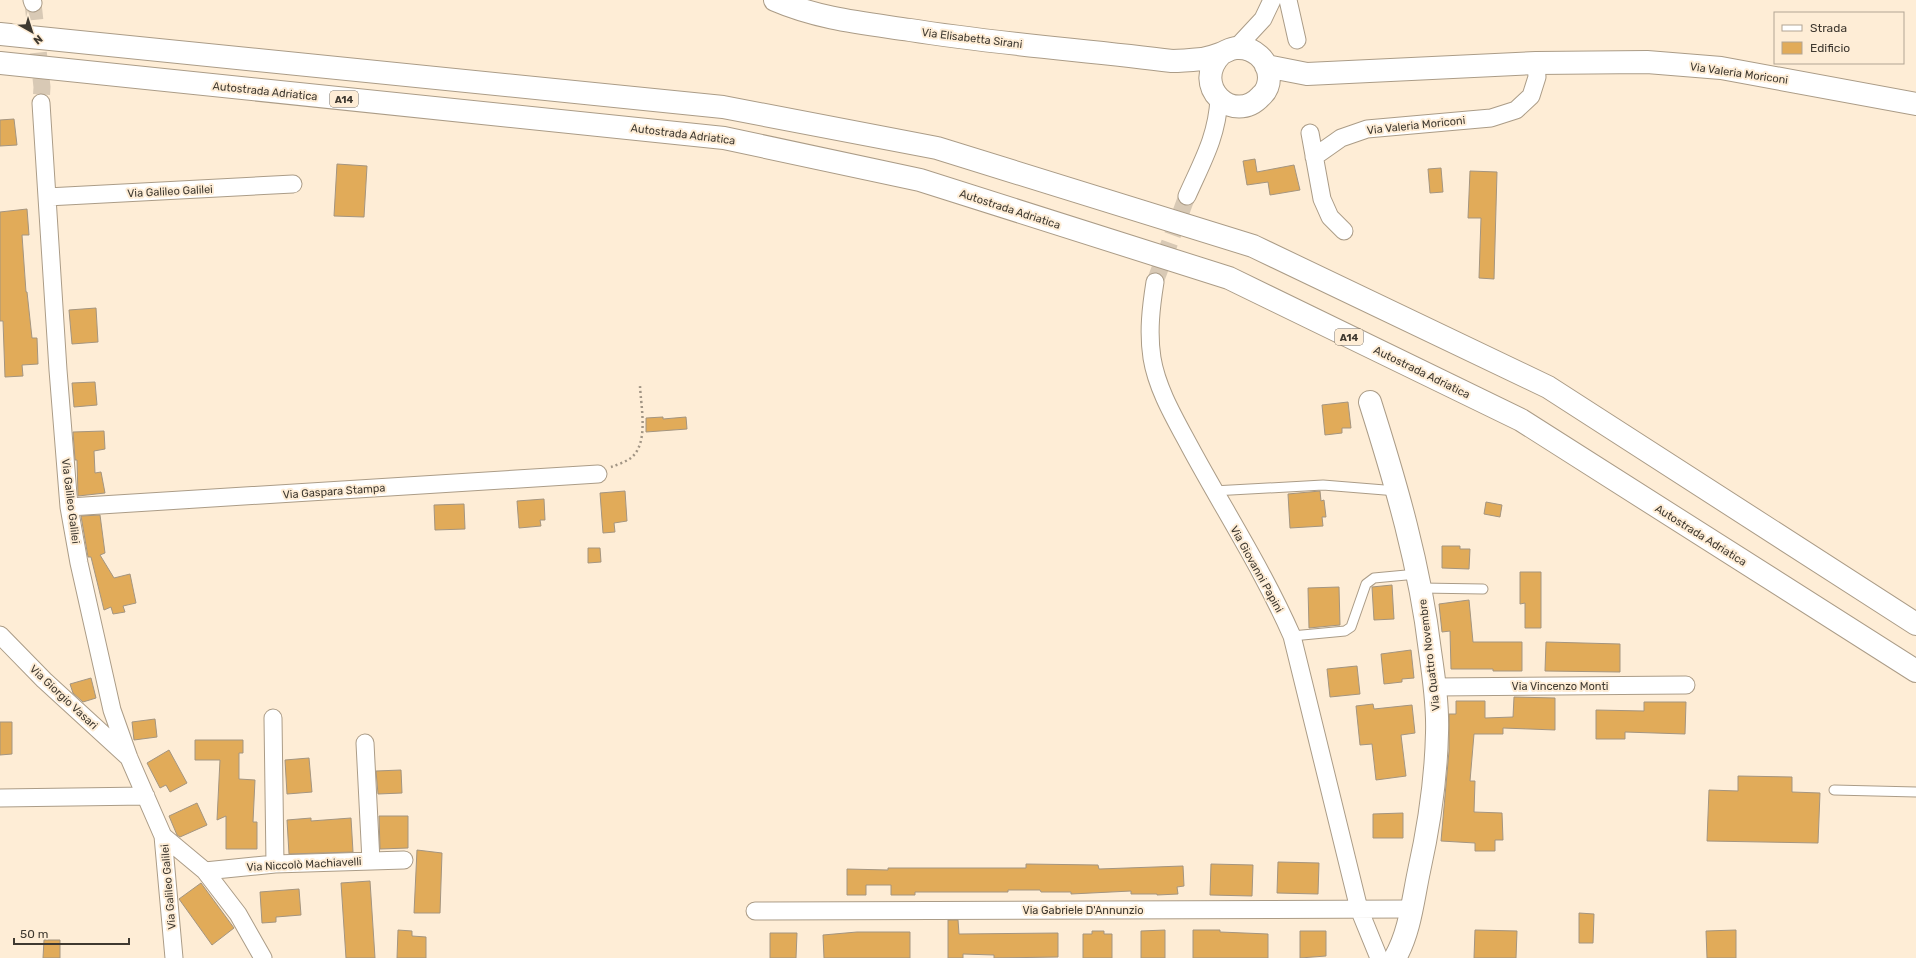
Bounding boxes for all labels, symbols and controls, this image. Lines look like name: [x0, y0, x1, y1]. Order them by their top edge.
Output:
north arrow: [12, 12, 52, 52]
legend: [1774, 12, 1904, 64]
text: Strada: [1810, 21, 1847, 35]
street label: Via Elisabetta Sirani: [921, 26, 1023, 51]
text: N: [31, 32, 45, 47]
text: Edificio: [1810, 41, 1850, 55]
street label: Via Valeria Moriconi: [1689, 60, 1789, 87]
street label: Autostrada Adriatica: [212, 80, 318, 103]
road number: A14: [330, 91, 358, 107]
street label: Via Valeria Moriconi: [1366, 114, 1466, 137]
street label: Autostrada Adriatica: [630, 122, 736, 147]
street label: Via Galileo Galilei: [127, 183, 213, 200]
street label: Autostrada Adriatica: [958, 187, 1062, 232]
road number: A14: [1335, 329, 1363, 345]
street label: Autostrada Adriatica: [1372, 343, 1472, 401]
street label: Via Galileo Galilei: [59, 458, 82, 544]
street label: Via Gaspara Stampa: [282, 481, 386, 502]
street label: Autostrada Adriatica: [1653, 502, 1749, 569]
street label: Via Giovanni Papini: [1227, 524, 1286, 615]
street label: Via Quattro Novembre: [1416, 598, 1443, 712]
street label: Via Giorgio Vasari: [27, 663, 100, 732]
street label: Via Vincenzo Monti: [1512, 680, 1608, 693]
street label: Via Galileo Galilei: [158, 844, 179, 930]
street label: Via Niccolò Machiavelli: [246, 855, 362, 874]
street label: Via Gabriele D'Annunzio: [1022, 904, 1144, 917]
scale bar: [14, 920, 129, 946]
text: 50 m: [20, 927, 48, 941]

